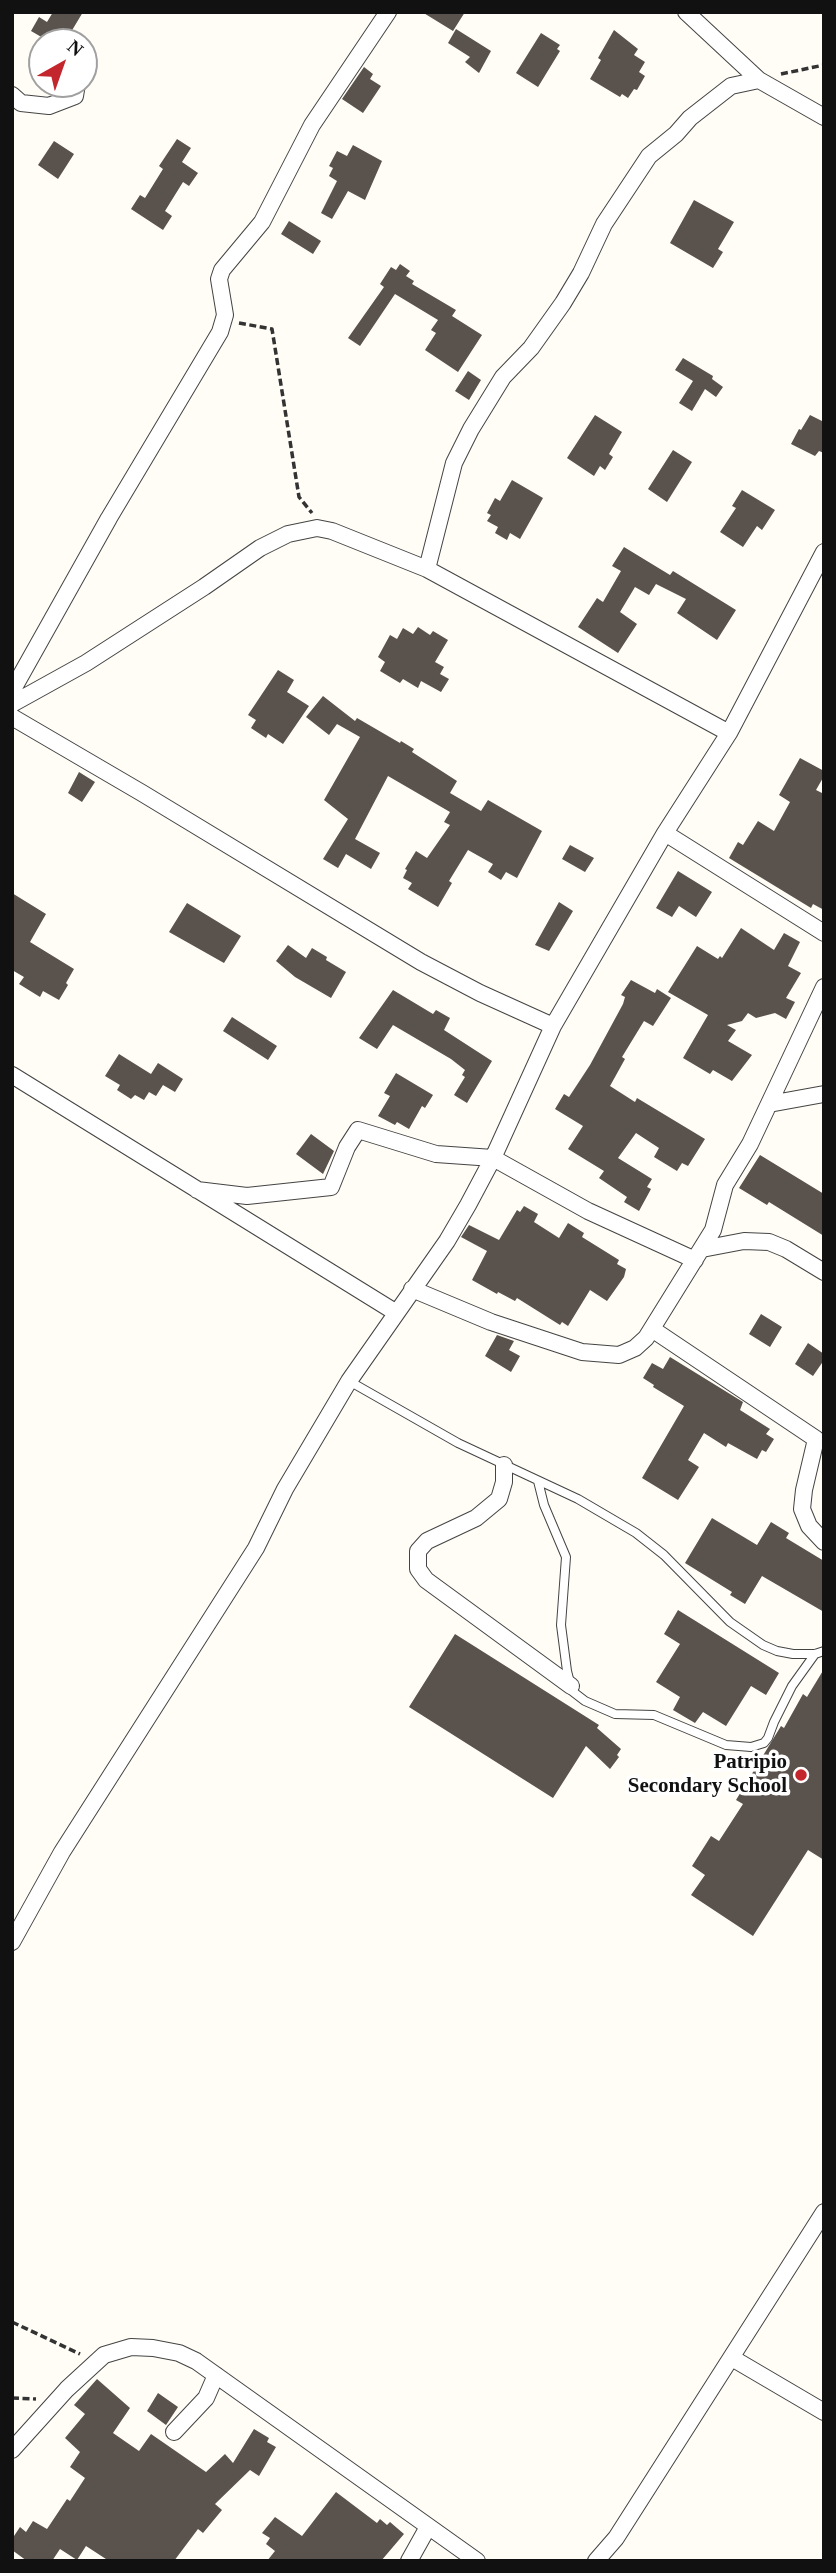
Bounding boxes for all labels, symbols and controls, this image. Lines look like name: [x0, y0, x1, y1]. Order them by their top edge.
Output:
north arrow: [28, 28, 98, 98]
text: N: [64, 36, 88, 61]
place label: Patripio Secondary School: [628, 1750, 787, 1800]
marker: Patripio Secondary School: [793, 1767, 809, 1783]

